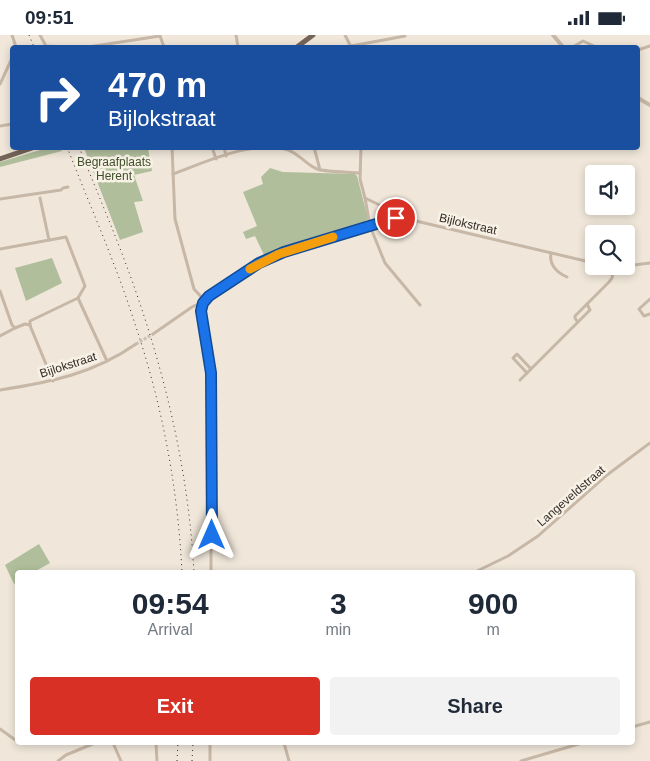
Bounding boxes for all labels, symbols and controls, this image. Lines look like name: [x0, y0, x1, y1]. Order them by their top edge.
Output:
text: 09:51: [25, 7, 74, 28]
icon: right: [25, 65, 90, 130]
text: 470 m: [108, 65, 207, 104]
text: Bijlokstraat: [108, 106, 216, 131]
park label: Begraafplaats Herent: [77, 155, 151, 183]
map controls: [585, 165, 635, 275]
button: sound: [585, 165, 635, 215]
pin: [375, 197, 417, 239]
icon: arrive: [382, 204, 410, 232]
street label: Bijlokstraat: [438, 211, 499, 238]
button: search: [585, 225, 635, 275]
street label: Bijlokstraat: [38, 349, 99, 381]
street label: Langeveldstraat: [534, 462, 608, 529]
position arrow: [185, 508, 237, 560]
text: 09:54: [132, 587, 209, 620]
text: 3: [330, 587, 347, 620]
text: 900: [468, 587, 518, 620]
text: Arrival: [148, 621, 193, 638]
text: min: [325, 621, 351, 638]
text: m: [486, 621, 500, 638]
button: Exit: [30, 677, 320, 735]
button: Share: [330, 677, 620, 735]

